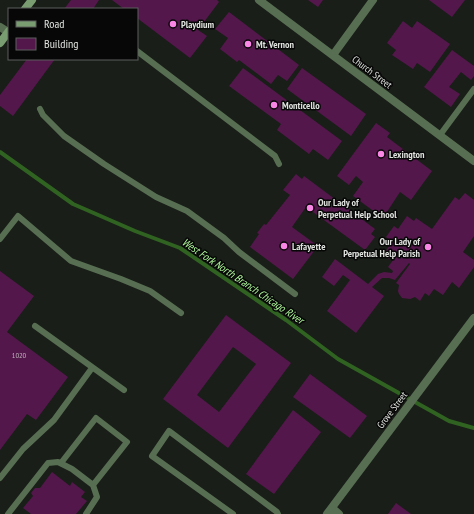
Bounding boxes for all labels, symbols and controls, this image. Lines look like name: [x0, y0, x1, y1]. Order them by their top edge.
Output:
legend: [8, 8, 138, 60]
text: Road: [44, 16, 64, 31]
place label: Playdium: [181, 18, 214, 31]
marker: Playdium: [168, 19, 178, 29]
text: Building: [44, 36, 79, 51]
place label: Mt. Vernon: [256, 38, 294, 51]
marker: Mt. Vernon: [243, 39, 253, 49]
street label: Church Street: [349, 53, 395, 91]
place label: Monticello: [282, 99, 320, 112]
marker: Monticello: [269, 100, 279, 110]
place label: Lexington: [389, 148, 425, 161]
marker: Lexington: [376, 149, 386, 159]
place label: Our Lady of Perpetual Help School: [318, 196, 397, 221]
marker: Our Lady of Perpetual Help School: [305, 203, 315, 213]
water label: West Fork North Branch Chicago River: [179, 235, 308, 328]
place label: Our Lady of Perpetual Help Parish: [343, 235, 421, 260]
place label: Lafayette: [292, 240, 325, 253]
marker: Lafayette: [279, 241, 289, 251]
marker: Our Lady of Perpetual Help Parish: [423, 242, 433, 252]
house number: 1020: [12, 350, 27, 360]
street label: Grove Street: [374, 389, 410, 431]

